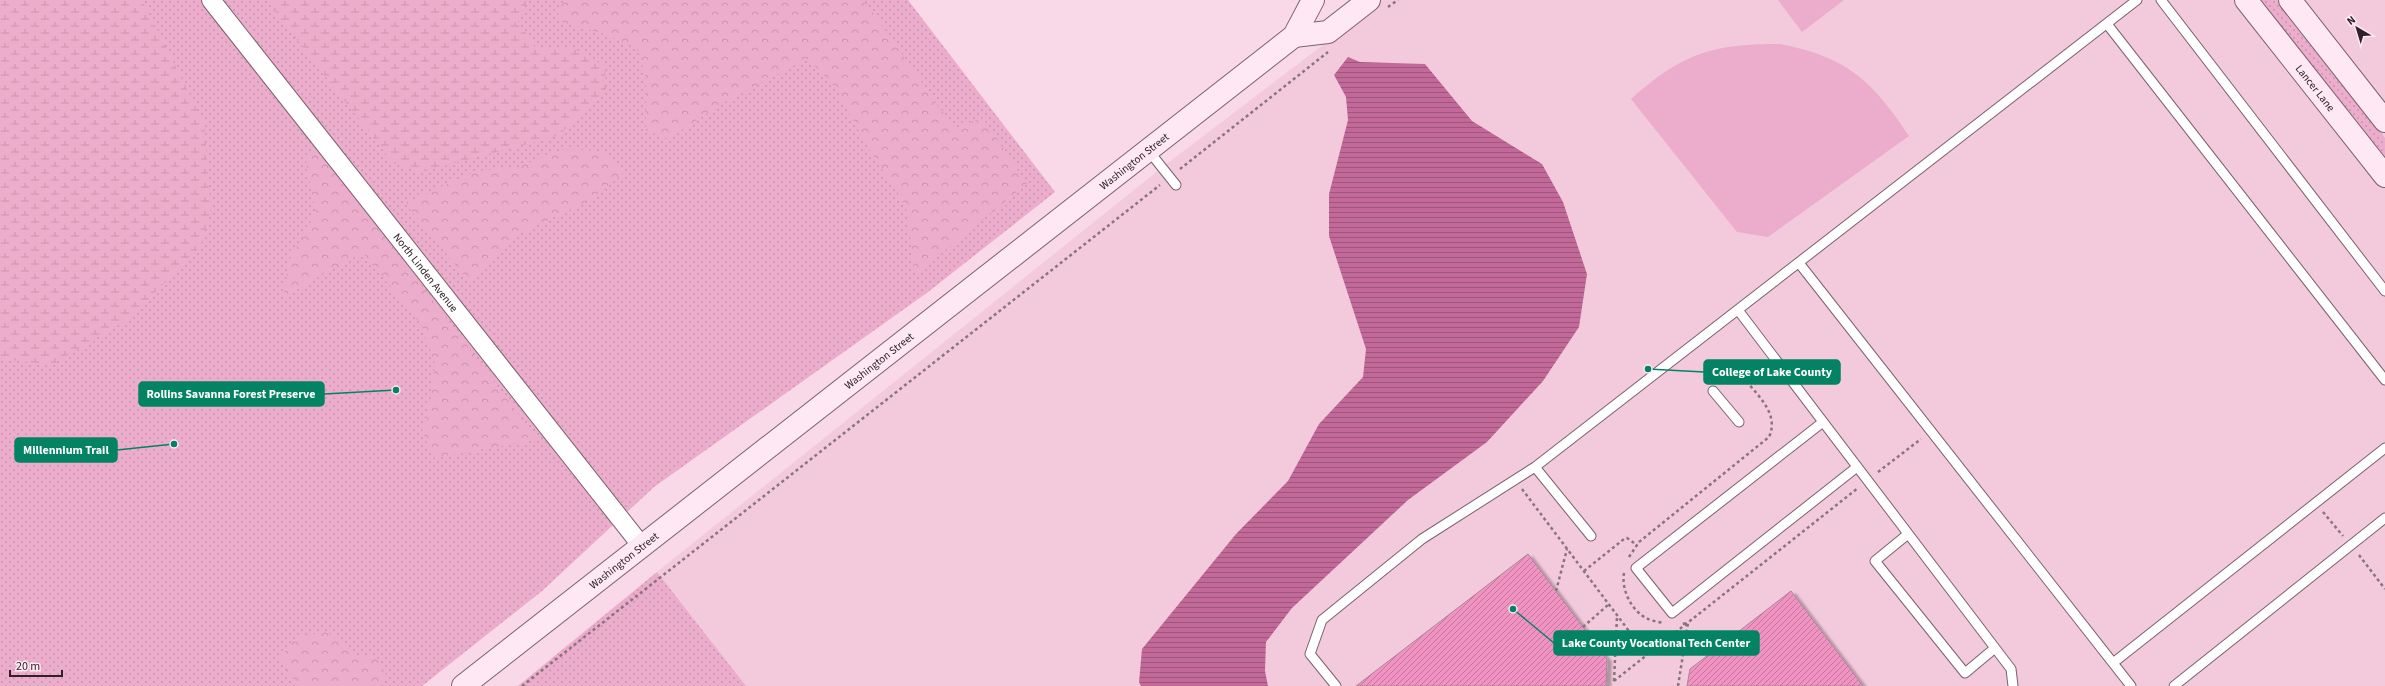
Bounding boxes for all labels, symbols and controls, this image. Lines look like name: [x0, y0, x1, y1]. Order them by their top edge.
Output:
north arrow: [2337, 8, 2377, 48]
text: N: [2344, 12, 2359, 29]
street label: Lancer Lane: [2292, 62, 2338, 115]
street label: Washington Street: [1097, 129, 1172, 193]
street label: North Linden Avenue: [390, 230, 462, 316]
street label: Washington Street: [841, 329, 917, 393]
callout: College of Lake County: [1704, 360, 1840, 384]
text: College of Lake County: [1712, 364, 1833, 381]
callout: Rollins Savanna Forest Preserve: [139, 382, 324, 406]
text: Rollins Savanna Forest Preserve: [147, 386, 315, 403]
callout: Millennium Trail: [15, 438, 117, 462]
text: Millennium Trail: [23, 442, 109, 459]
street label: Washington Street: [586, 529, 662, 593]
callout: Lake County Vocational Tech Center: [1554, 631, 1759, 655]
text: Lake County Vocational Tech Center: [1562, 635, 1750, 652]
scale bar: [10, 652, 62, 678]
text: 20 m: [16, 658, 40, 675]

